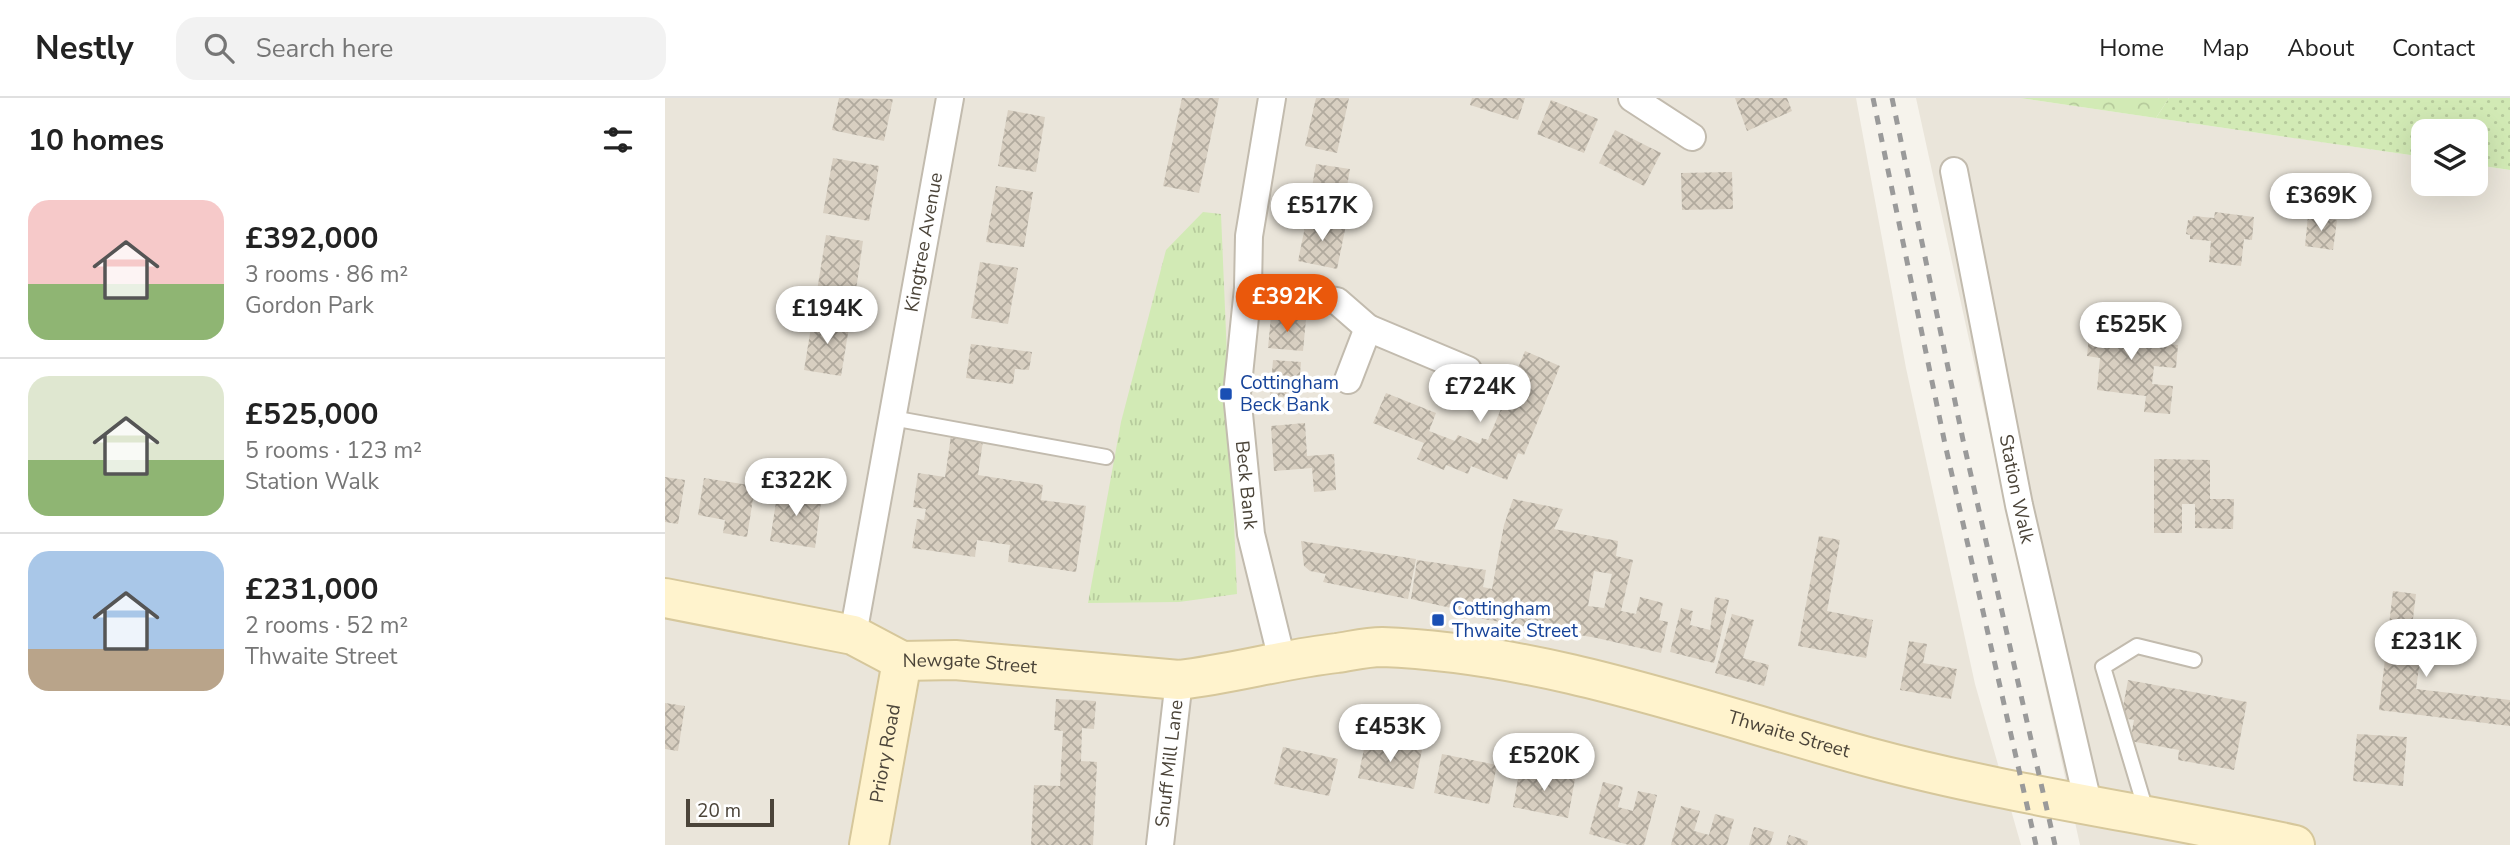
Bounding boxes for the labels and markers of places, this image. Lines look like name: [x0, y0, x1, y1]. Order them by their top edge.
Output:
pin: £369K: [2272, 174, 2370, 233]
pin: £517K: [1273, 184, 1371, 243]
pin: £392K: [1238, 274, 1336, 334]
pin: £194K: [778, 286, 876, 346]
pin: £525K: [2082, 302, 2180, 362]
pin: £724K: [1431, 364, 1529, 424]
place label: Cottingham Beck Bank: [1240, 370, 1339, 418]
marker: Cottingham Beck Bank: [1218, 386, 1234, 402]
pin: £322K: [747, 458, 845, 518]
place label: Cottingham Thwaite Street: [1452, 596, 1578, 644]
marker: Cottingham Thwaite Street: [1430, 612, 1446, 628]
pin: £231K: [2377, 620, 2475, 679]
pin: £453K: [1341, 704, 1439, 764]
pin: £520K: [1495, 734, 1593, 793]

